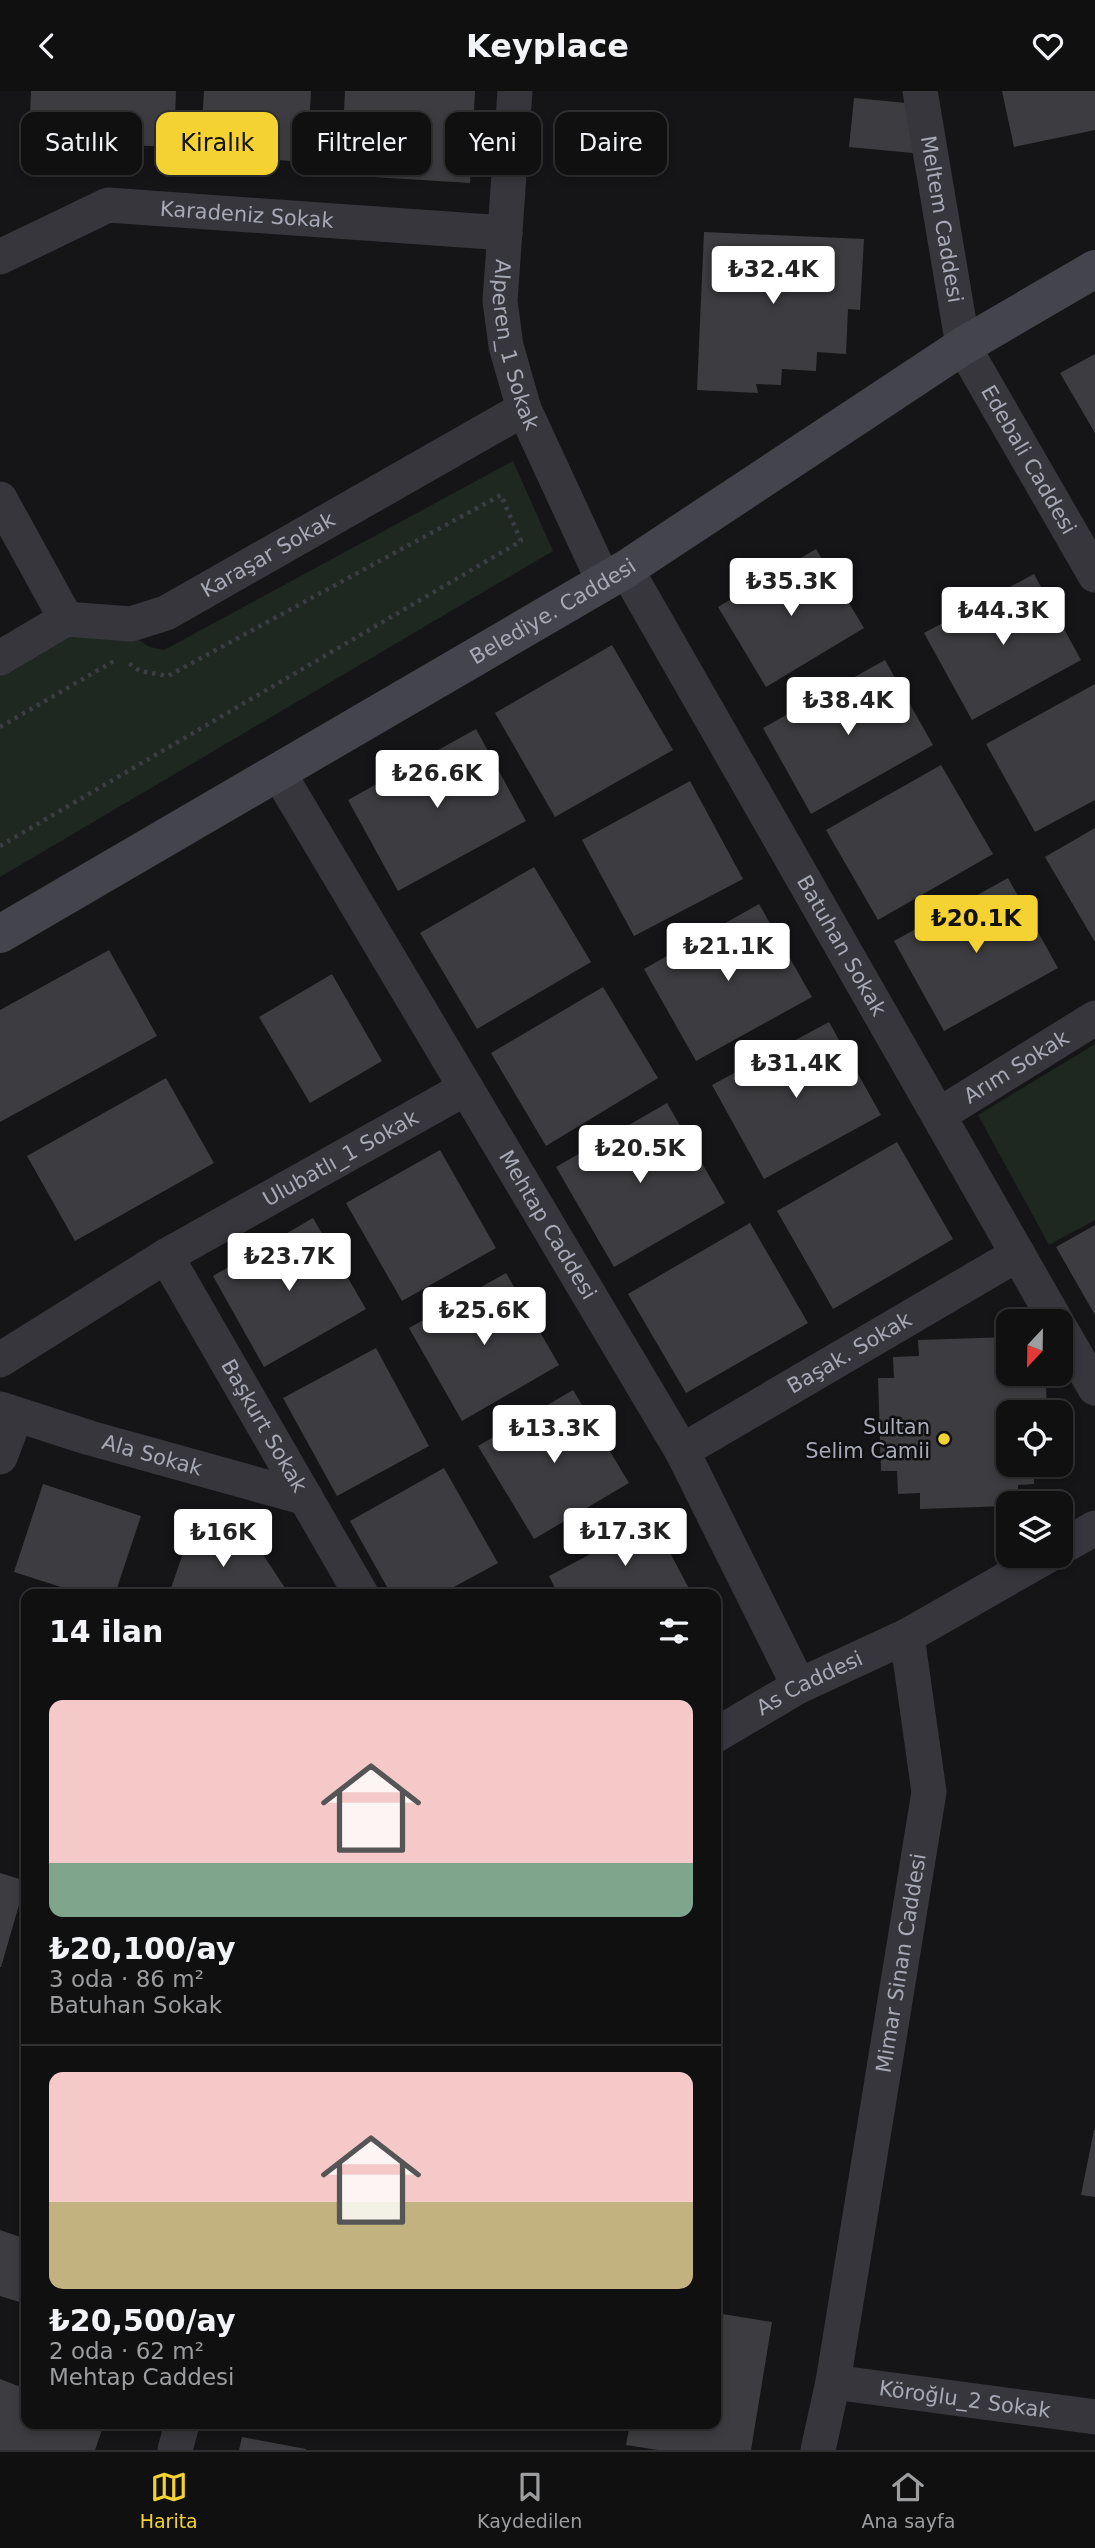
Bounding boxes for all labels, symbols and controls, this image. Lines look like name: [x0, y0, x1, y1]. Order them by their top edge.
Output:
icon: back: [28, 27, 66, 65]
text: Keyplace: [466, 27, 629, 65]
icon: heart: [1029, 27, 1067, 65]
chip: Satılık: [21, 112, 142, 175]
chip: Kiralık: [156, 112, 278, 175]
chip: Filtreler: [292, 112, 431, 175]
chip: Yeni: [445, 112, 541, 175]
chip: Daire: [555, 112, 667, 175]
street label: Meltem Caddesi: [916, 134, 968, 305]
street label: Karadeniz Sokak: [159, 197, 335, 233]
pin: ₺32.4K: [716, 247, 830, 306]
text: ₺32.4K: [728, 256, 818, 282]
street label: Alperen_1 Sokak: [488, 258, 544, 435]
street label: Edebali Caddesi: [976, 381, 1081, 539]
street label: Karaşar Sokak: [197, 507, 340, 602]
street label: Belediye. Caddesi: [466, 554, 640, 669]
pin: ₺35.3K: [734, 559, 848, 618]
text: ₺35.3K: [746, 568, 836, 594]
pin: ₺44.3K: [946, 587, 1060, 647]
text: ₺44.3K: [958, 597, 1048, 623]
pin: ₺38.4K: [791, 677, 905, 737]
text: ₺38.4K: [803, 687, 893, 713]
pin: ₺26.6K: [380, 751, 494, 810]
text: ₺26.6K: [392, 760, 482, 786]
street label: Batuhan Sokak: [792, 871, 891, 1021]
pin: ₺20.1K: [919, 895, 1033, 955]
text: ₺20.1K: [931, 905, 1021, 931]
pin: ₺21.1K: [671, 923, 785, 983]
text: ₺21.1K: [683, 933, 773, 959]
street label: Arım Sokak: [959, 1025, 1074, 1109]
pin: ₺31.4K: [739, 1041, 853, 1100]
text: ₺31.4K: [751, 1050, 841, 1076]
street label: Ulubatlı_1 Sokak: [259, 1105, 423, 1211]
pin: ₺20.5K: [583, 1125, 697, 1185]
text: ₺20.5K: [595, 1135, 685, 1161]
street label: Mehtap Caddesi: [494, 1146, 601, 1304]
pin: ₺23.7K: [232, 1233, 346, 1293]
text: ₺23.7K: [244, 1243, 334, 1269]
pin: ₺25.6K: [427, 1287, 541, 1347]
text: ₺25.6K: [439, 1297, 529, 1323]
street label: Başak. Sokak: [783, 1307, 916, 1399]
north arrow: [996, 1309, 1073, 1386]
map controls: [996, 1309, 1073, 1568]
street label: Başkurt Sokak: [216, 1355, 312, 1497]
button: locate: [996, 1400, 1073, 1477]
pin: ₺13.3K: [497, 1405, 611, 1465]
text: ₺13.3K: [509, 1415, 599, 1441]
place label: Sultan Selim Camii: [805, 1415, 930, 1463]
street label: Ala Sokak: [99, 1430, 206, 1481]
marker: Sultan Selim Camii: [936, 1431, 952, 1447]
button: layers: [996, 1491, 1073, 1568]
pin: ₺16K: [182, 1509, 264, 1569]
pin: ₺17.3K: [568, 1509, 682, 1568]
text: ₺17.3K: [580, 1518, 670, 1544]
text: ₺16K: [190, 1519, 256, 1545]
icon: filters: [655, 1612, 693, 1650]
text: 14 ilan: [49, 1614, 163, 1649]
street label: As Caddesi: [752, 1646, 866, 1720]
icon: home: [308, 1745, 434, 1871]
street label: Mimar Sinan Caddesi: [871, 1852, 931, 2075]
text: ₺20,100/ay: [49, 1931, 235, 1966]
text: 3 oda · 86 m²: [49, 1966, 204, 1992]
text: Batuhan Sokak: [49, 1992, 222, 2018]
icon: home: [308, 2117, 434, 2243]
text: ₺20,500/ay: [49, 2303, 235, 2338]
text: 2 oda · 62 m²: [49, 2338, 204, 2364]
text: Mehtap Caddesi: [49, 2364, 234, 2390]
street label: Köroğlu_2 Sokak: [878, 2376, 1053, 2423]
tab: Harita: [140, 2468, 198, 2532]
tab: Kaydedilen: [477, 2468, 582, 2532]
tab: Ana sayfa: [861, 2468, 955, 2532]

